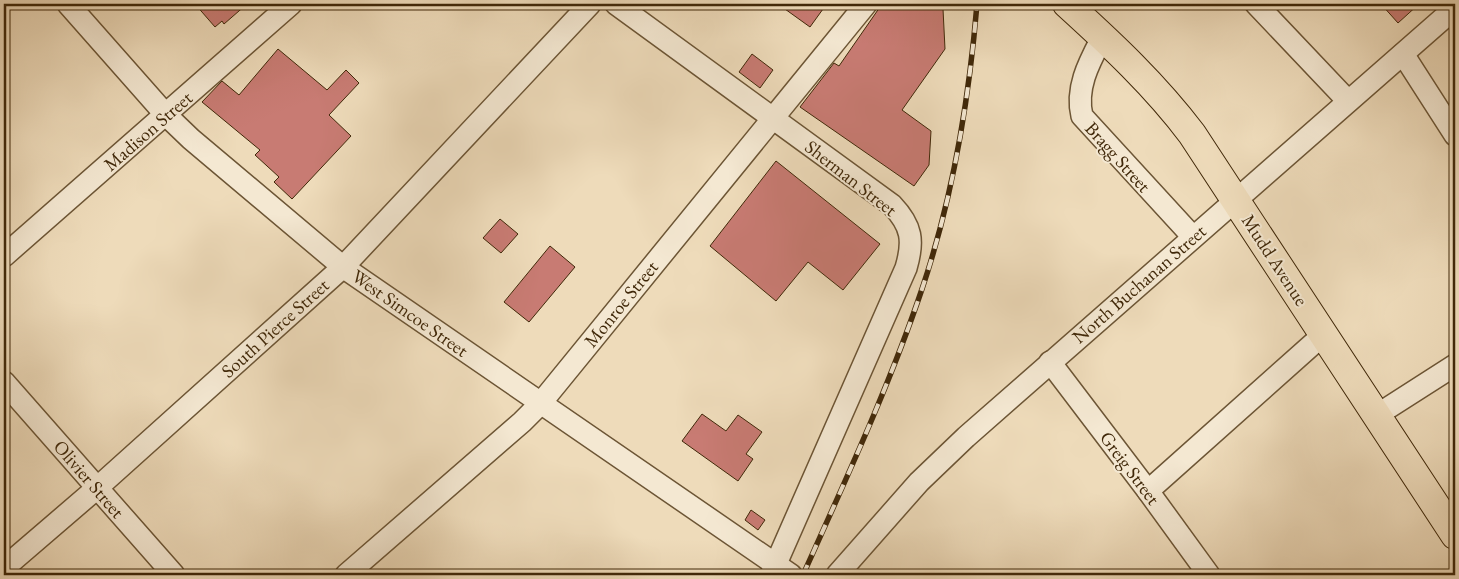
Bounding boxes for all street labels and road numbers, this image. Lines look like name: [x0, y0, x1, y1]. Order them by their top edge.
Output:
street label: Madison Street: [98, 86, 198, 176]
street label: Bragg Street: [1080, 116, 1156, 198]
street label: Sherman Street: [800, 134, 902, 222]
street label: Mudd Avenue: [1236, 209, 1314, 311]
street label: North Buchanan Street: [1067, 219, 1211, 349]
street label: Monroe Street: [578, 255, 664, 353]
street label: West Simcoe Street: [347, 264, 473, 362]
street label: South Pierce Street: [216, 273, 334, 383]
street label: Greig Street: [1094, 426, 1166, 510]
street label: Olivier Street: [48, 435, 130, 523]

